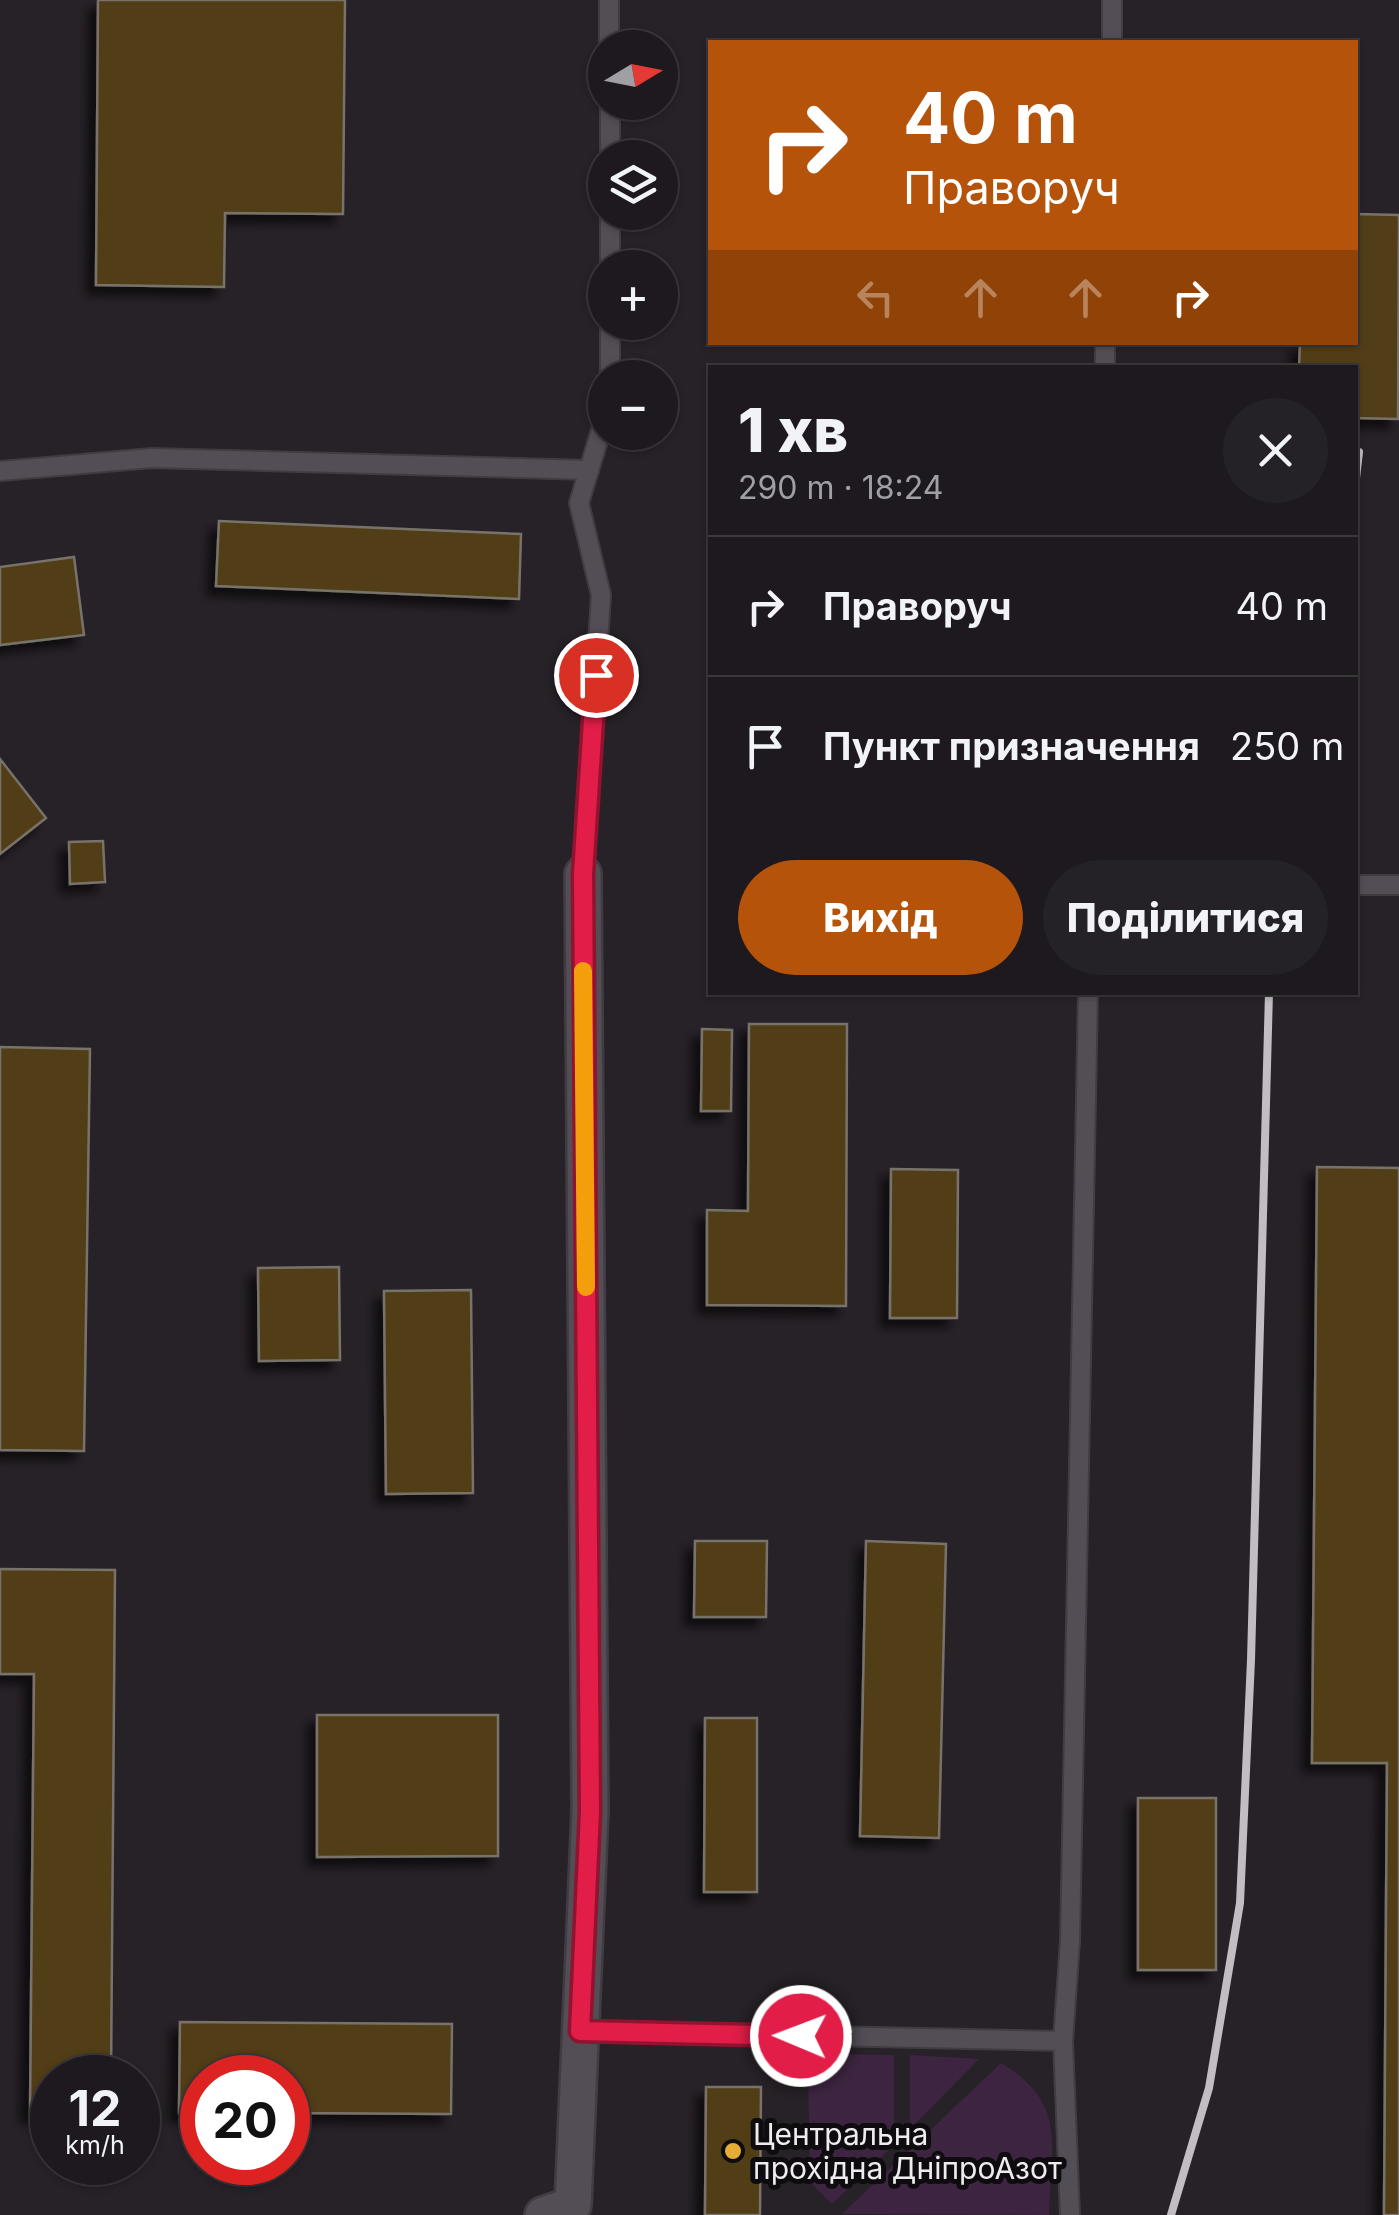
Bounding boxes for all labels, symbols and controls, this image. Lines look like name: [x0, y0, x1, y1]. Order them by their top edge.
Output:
north arrow: [588, 30, 678, 120]
map controls: [588, 30, 678, 450]
text: 40 m: [903, 75, 1078, 160]
icon: right: [738, 80, 868, 210]
button: layers: [588, 140, 678, 230]
text: Праворуч: [903, 160, 1120, 215]
button: +: [588, 250, 678, 340]
icon: left: [848, 270, 903, 325]
icon: ahead: [953, 270, 1008, 325]
icon: ahead: [1058, 270, 1113, 325]
icon: right: [1163, 270, 1218, 325]
button: −: [588, 360, 678, 450]
text: 1 хв: [738, 394, 848, 466]
button: close: [1223, 398, 1328, 503]
text: 290 m · 18:24: [738, 468, 944, 507]
icon: right: [738, 579, 793, 634]
text: Праворуч: [823, 583, 1012, 629]
text: 40 m: [1236, 583, 1328, 629]
pin: [554, 633, 639, 718]
icon: arrive: [569, 648, 624, 703]
icon: arrive: [738, 719, 793, 774]
text: Пункт призначення: [823, 723, 1200, 769]
text: 250 m: [1230, 723, 1344, 769]
button: Вихід: [738, 860, 1023, 975]
button: Поділитися: [1043, 860, 1328, 975]
position arrow: [749, 1984, 853, 2088]
speed limit sign: 20: [180, 2055, 310, 2185]
text: 12: [68, 2078, 122, 2138]
place label: Центральна прохідна ДніпроАзот: [753, 2116, 1062, 2186]
text: km/h: [65, 2130, 125, 2160]
marker: Центральна прохідна ДніпроАзот: [722, 2140, 744, 2162]

